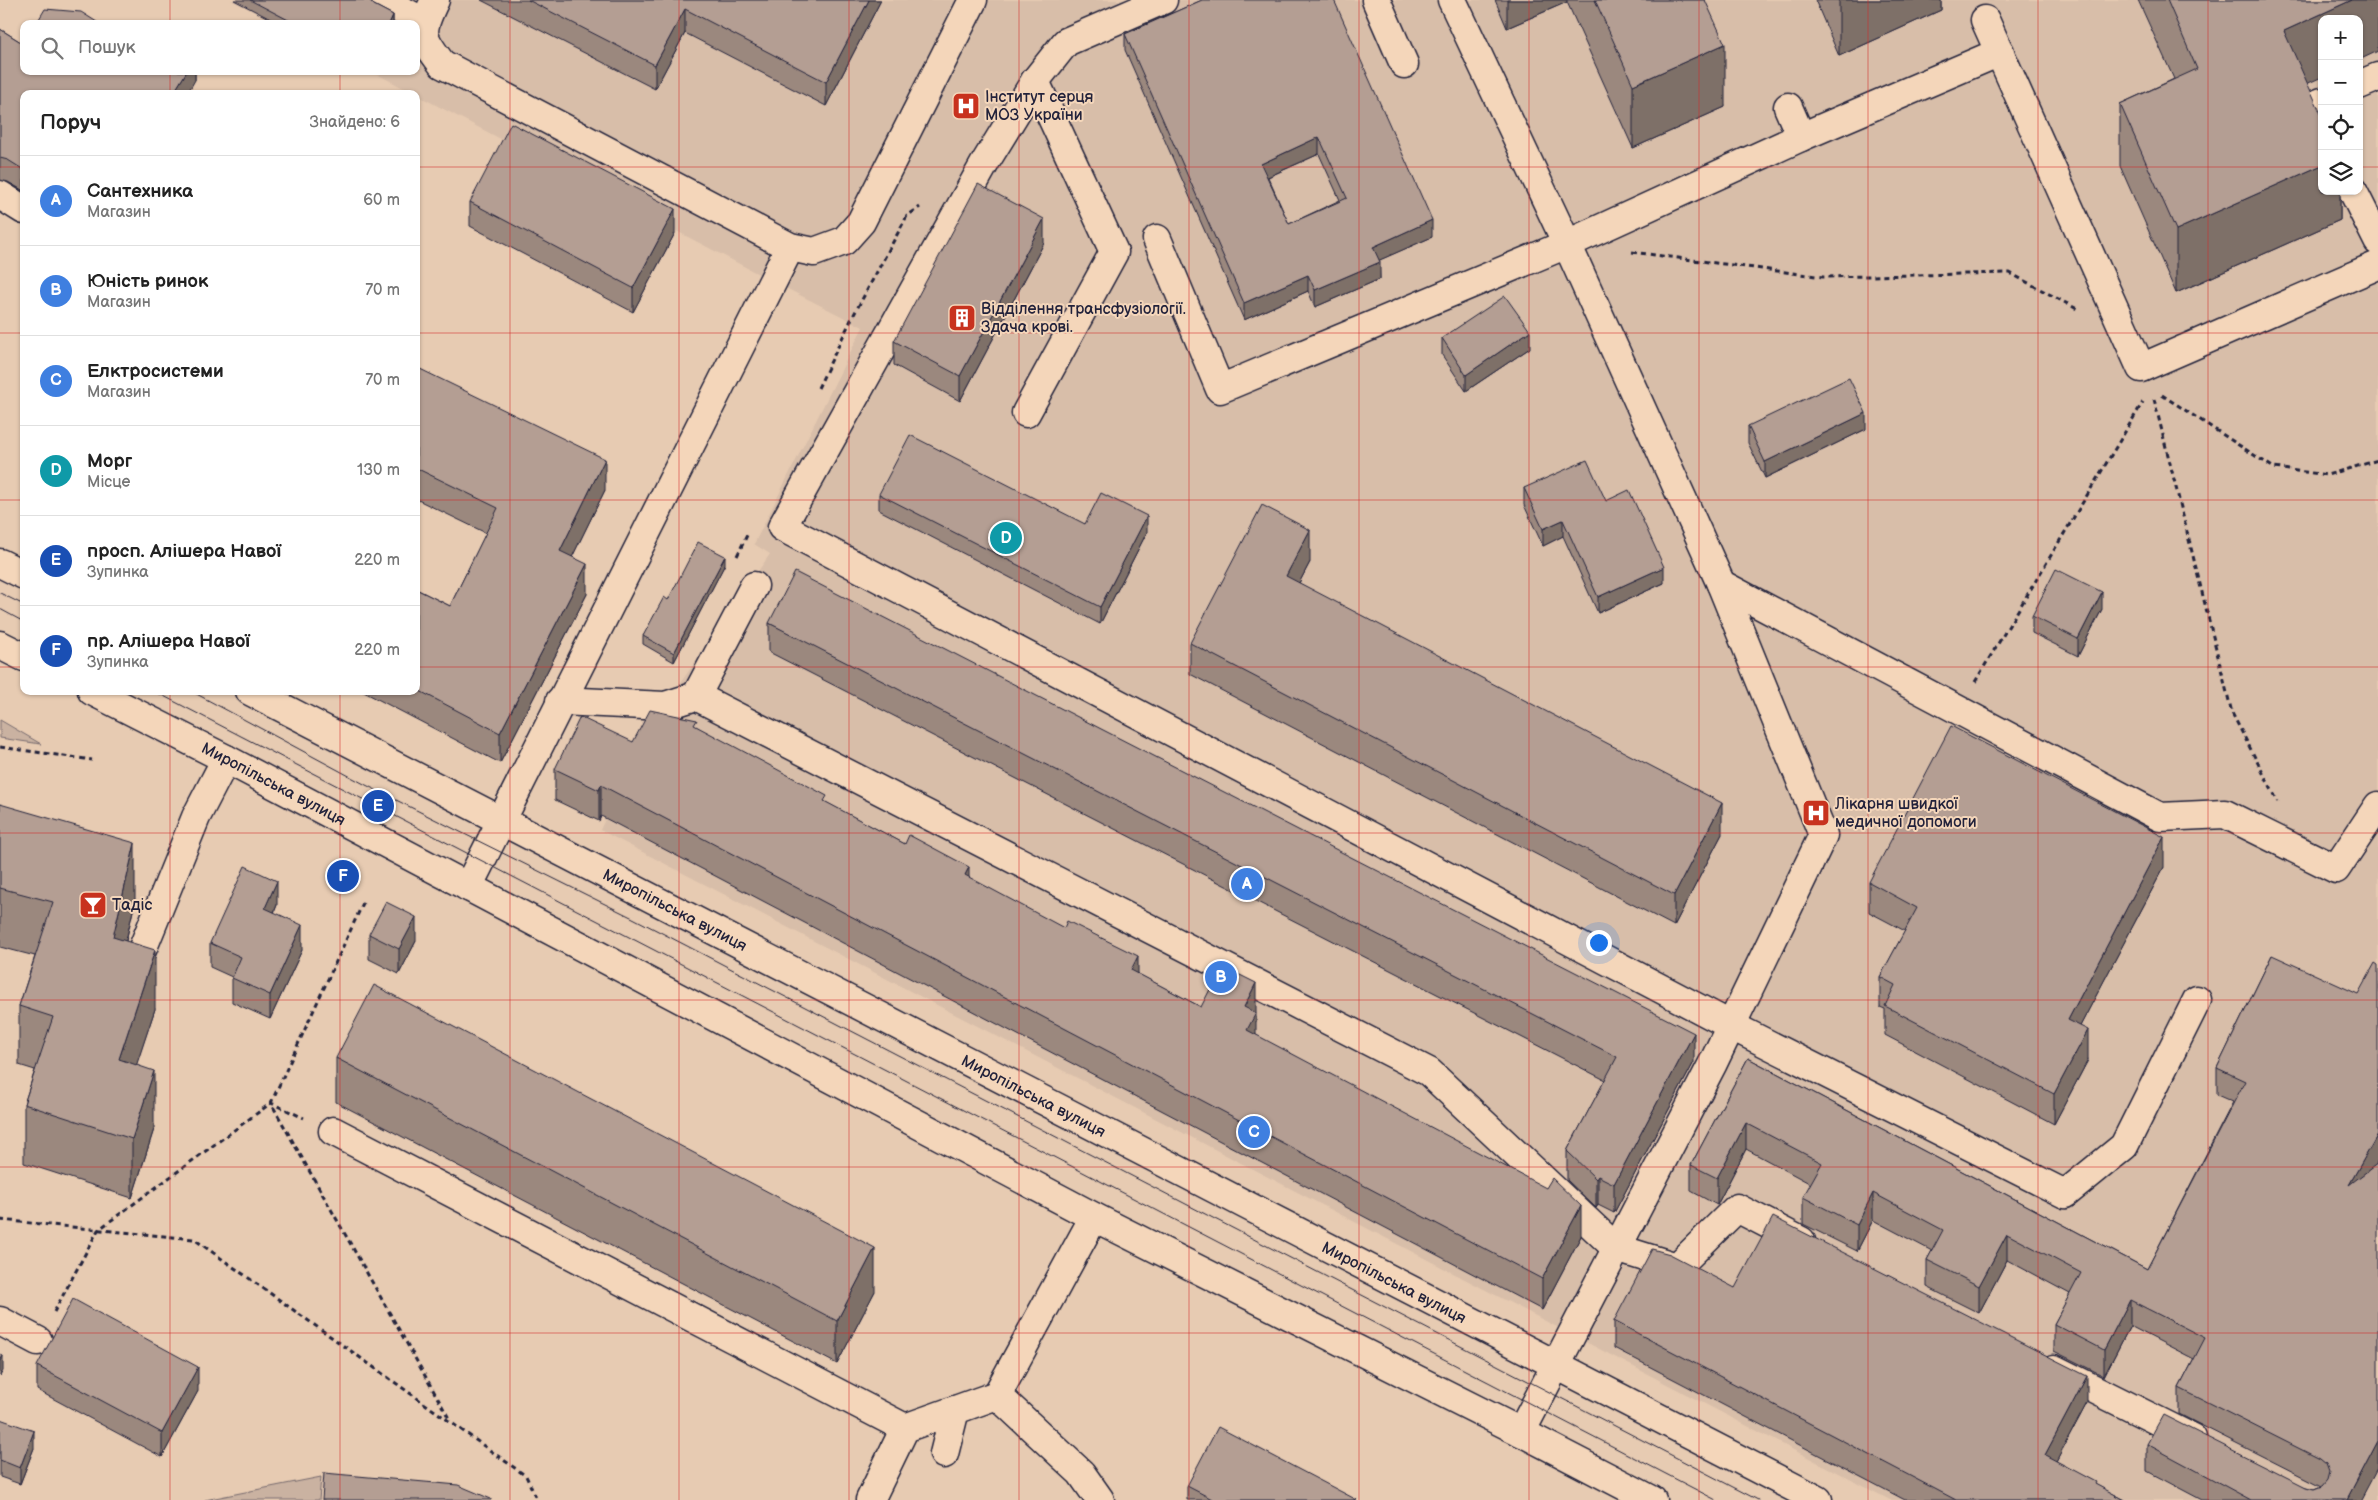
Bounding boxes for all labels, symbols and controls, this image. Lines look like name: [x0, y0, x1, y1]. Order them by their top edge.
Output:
map controls: [2318, 15, 2363, 195]
button: +: [2318, 15, 2363, 60]
search box: [20, 20, 420, 75]
icon: search: [38, 34, 66, 62]
text: Пошук: [78, 36, 136, 59]
button: −: [2318, 60, 2363, 105]
place label: Інститут серця МОЗ України: [985, 88, 1094, 125]
hospital icon: Інститут серця МОЗ України: [951, 91, 981, 121]
button: locate: [2318, 105, 2363, 150]
text: Поруч: [40, 110, 101, 135]
text: Знайдено: 6: [310, 113, 400, 132]
button: layers: [2318, 150, 2363, 195]
text: Сантехника: [87, 180, 193, 203]
text: A: [51, 191, 61, 210]
text: 60 m: [363, 191, 400, 210]
text: Магазин: [87, 203, 151, 222]
text: Юність ринок: [87, 270, 208, 293]
text: B: [50, 281, 62, 300]
text: 70 m: [365, 281, 400, 300]
text: Магазин: [87, 293, 151, 312]
place label: Відділення трансфузіології. Здача крові.: [981, 300, 1186, 337]
building icon: Відділення трансфузіології. Здача крові.: [947, 303, 977, 333]
text: Елктросистеми: [87, 360, 224, 383]
text: C: [50, 371, 62, 390]
text: 70 m: [365, 371, 400, 390]
text: Магазин: [87, 383, 151, 402]
text: Морг: [87, 450, 132, 473]
text: D: [50, 461, 62, 480]
text: 130 m: [357, 461, 400, 480]
text: Місце: [87, 473, 131, 492]
pin: D: [990, 519, 1022, 557]
text: просп. Алішера Навої: [87, 540, 281, 563]
text: E: [51, 551, 61, 570]
text: 220 m: [354, 551, 400, 570]
text: Зупинка: [87, 563, 149, 582]
text: пр. Алішера Навої: [87, 630, 250, 653]
text: F: [51, 641, 61, 660]
text: 220 m: [354, 641, 400, 660]
text: Зупинка: [87, 653, 149, 672]
street label: Миропільська вулиця: [198, 739, 349, 830]
pin: E: [362, 787, 394, 825]
place label: Лікарня швидкої медичної допомоги: [1834, 795, 1977, 832]
hospital icon: Лікарня швидкої медичної допомоги: [1801, 798, 1831, 828]
pin: F: [327, 857, 359, 895]
street label: Миропільська вулиця: [599, 865, 750, 956]
pin: A: [1231, 865, 1263, 903]
bar icon: Тадіс: [78, 890, 108, 920]
place label: Тадіс: [112, 896, 152, 915]
your location: [1586, 930, 1612, 956]
pin: B: [1205, 958, 1237, 996]
street label: Миропільська вулиця: [958, 1051, 1109, 1142]
pin: C: [1238, 1113, 1270, 1151]
street label: Миропільська вулиця: [1319, 1238, 1469, 1328]

